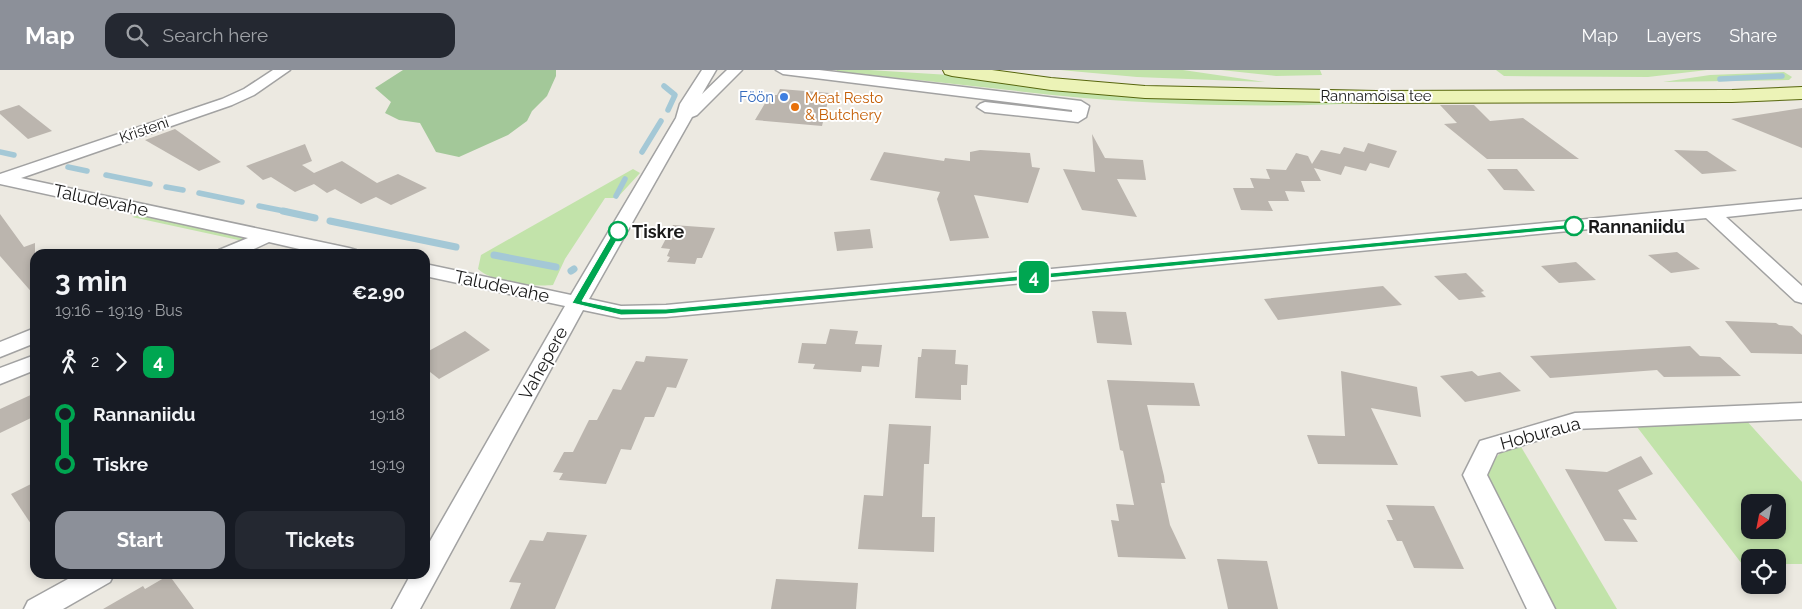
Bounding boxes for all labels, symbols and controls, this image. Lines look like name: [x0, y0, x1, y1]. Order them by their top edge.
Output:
search box: [105, 13, 455, 58]
text: Map: [25, 21, 75, 50]
icon: search: [123, 21, 151, 49]
text: Search here: [163, 24, 268, 46]
text: Map: [1582, 25, 1618, 46]
text: Layers: [1646, 25, 1701, 46]
text: Share: [1729, 25, 1777, 46]
street label: Rannamõisa tee: [1320, 87, 1432, 105]
place label: Föön: [739, 88, 774, 106]
place label: Meat Resto & Butchery: [805, 89, 883, 124]
marker: Föön: [778, 91, 790, 103]
marker: Meat Resto & Butchery: [789, 101, 801, 113]
street label: Kristeni: [117, 113, 171, 147]
street label: Taludevahe: [52, 180, 151, 220]
marker: Rannaniidu: [1564, 216, 1584, 236]
place label: Rannaniidu: [1588, 216, 1685, 237]
marker: Tiskre: [608, 221, 628, 241]
place label: Tiskre: [632, 221, 685, 242]
line badge: 4: [1018, 261, 1050, 293]
text: 3 min: [55, 265, 127, 298]
street label: Taludevahe: [453, 266, 552, 306]
text: 4: [1029, 266, 1039, 287]
text: €2.90: [352, 281, 405, 303]
text: 19:16 – 19:19 · Bus: [55, 301, 183, 320]
street label: Vahepere: [514, 322, 572, 403]
icon: walk: [55, 348, 83, 376]
icon: forward: [107, 348, 135, 376]
text: 4: [153, 351, 164, 372]
text: 2: [91, 352, 99, 371]
text: Rannaniidu: [93, 403, 195, 425]
text: 19:18: [369, 405, 405, 424]
street label: Hoburaua: [1498, 412, 1582, 454]
text: Tiskre: [93, 453, 148, 475]
text: 19:19: [370, 455, 405, 474]
north arrow: [1741, 494, 1786, 539]
map controls: [1741, 494, 1786, 594]
button: Start: [55, 511, 225, 569]
button: Tickets: [235, 511, 405, 569]
button: locate: [1741, 549, 1786, 594]

